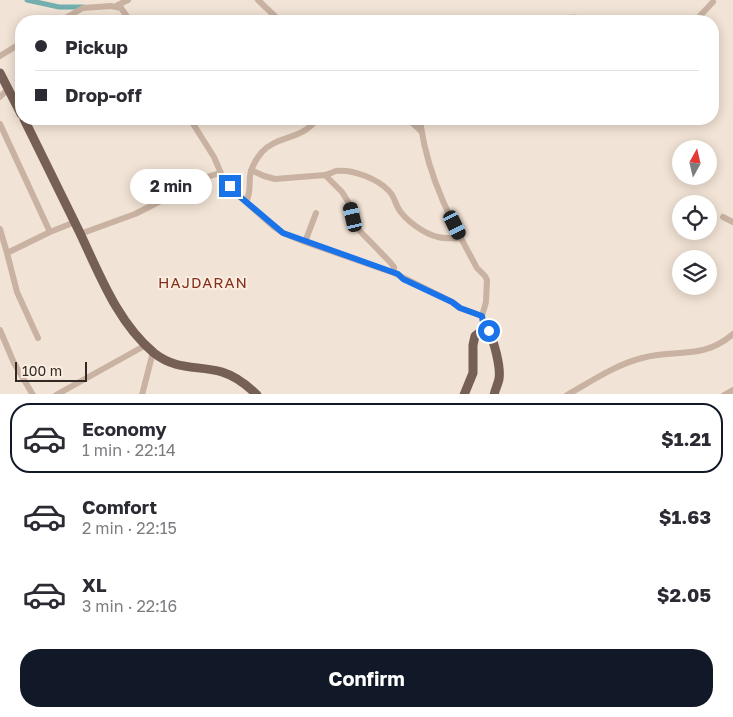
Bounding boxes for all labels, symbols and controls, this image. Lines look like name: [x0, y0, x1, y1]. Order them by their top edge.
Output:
text: Pickup: [65, 35, 128, 58]
text: Drop-off: [65, 83, 142, 106]
north arrow: [672, 140, 718, 185]
map controls: [672, 140, 717, 295]
callout: 2 min: [130, 168, 212, 204]
route end: [219, 175, 241, 197]
text: 2 min: [150, 176, 192, 196]
button: locate: [672, 195, 717, 240]
car: [342, 201, 363, 233]
car: [441, 208, 468, 242]
button: layers: [672, 250, 717, 295]
district label: HAJDARAN: [158, 273, 248, 291]
route start: [478, 320, 500, 342]
scale bar: [15, 360, 88, 383]
text: 100 m: [22, 362, 62, 379]
icon: car: [22, 416, 67, 461]
text: Economy: [82, 417, 167, 440]
text: $1.21: [661, 427, 711, 450]
text: 1 min · 22:14: [82, 440, 176, 460]
icon: car: [22, 494, 67, 539]
text: Comfort: [82, 495, 157, 518]
text: $1.63: [659, 505, 711, 528]
text: 2 min · 22:15: [82, 518, 177, 538]
icon: car: [22, 572, 67, 617]
text: XL: [82, 573, 107, 596]
text: $2.05: [657, 583, 711, 606]
text: 3 min · 22:16: [82, 596, 177, 616]
button: Confirm: [20, 649, 713, 707]

